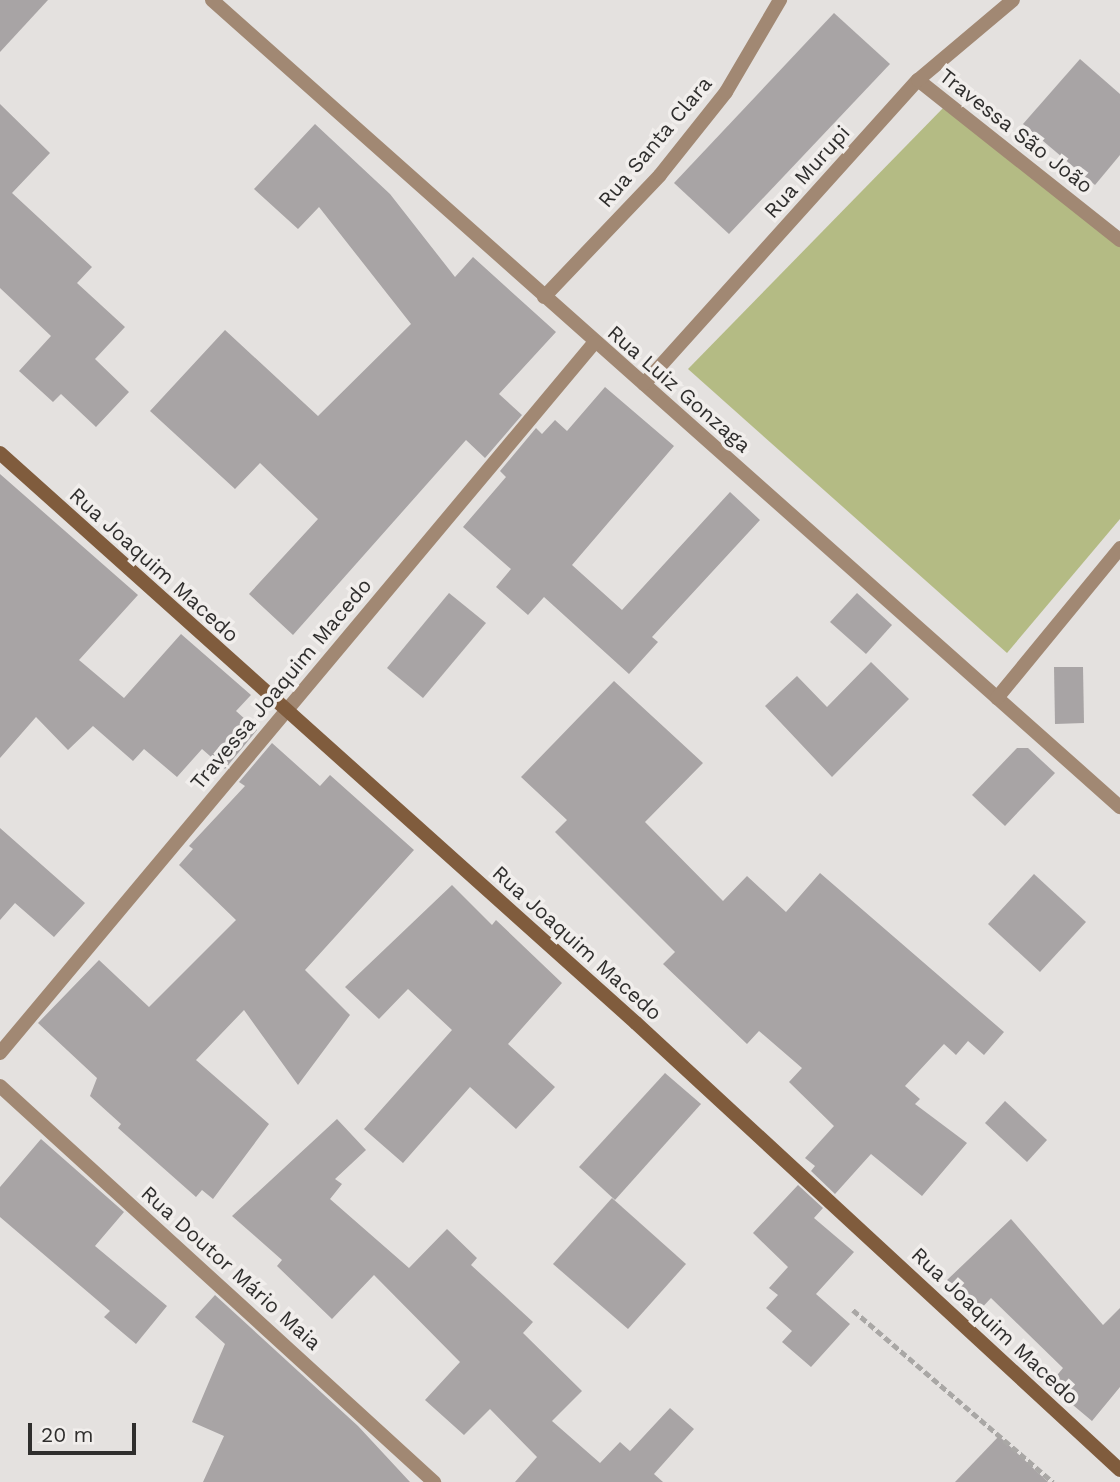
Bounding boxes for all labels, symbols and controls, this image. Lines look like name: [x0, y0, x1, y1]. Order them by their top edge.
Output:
street label: Travessa São João: [934, 63, 1098, 199]
street label: Rua Santa Clara: [592, 71, 718, 213]
street label: Rua Murupi: [759, 120, 855, 224]
street label: Rua Luiz Gonzaga: [602, 320, 756, 458]
street label: Rua Joaquim Macedo: [64, 482, 244, 648]
street label: Travessa Joaquim Macedo: [185, 573, 377, 795]
street label: Rua Joaquim Macedo: [487, 860, 667, 1026]
street label: Rua Doutor Mário Maia: [135, 1180, 327, 1356]
street label: Rua Joaquim Macedo: [906, 1242, 1084, 1410]
scale bar: [32, 1408, 140, 1452]
text: 20 m: [41, 1422, 93, 1447]

